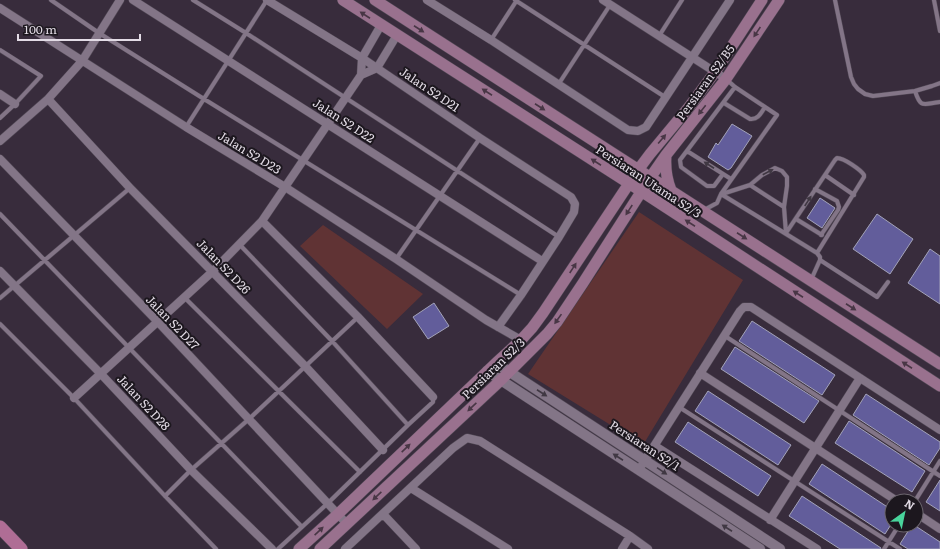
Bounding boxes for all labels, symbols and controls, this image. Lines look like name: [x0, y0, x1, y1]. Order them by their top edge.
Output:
one-way arrow: [360, 11, 370, 19]
scale bar: [18, 16, 140, 42]
text: 100 m: [24, 20, 57, 38]
one-way arrow: [414, 25, 425, 33]
one-way arrow: [753, 27, 761, 37]
street label: Persiaran S2/B5: [671, 40, 739, 124]
street label: Jalan S2 D21: [396, 62, 464, 116]
one-way arrow: [482, 88, 492, 96]
street label: Jalan S2 D22: [310, 93, 378, 147]
one-way arrow: [535, 103, 545, 111]
one-way arrow: [697, 104, 706, 115]
street label: Jalan S2 D23: [215, 126, 285, 178]
one-way arrow: [658, 134, 666, 145]
street label: Persiaran Utama S2/3: [593, 140, 705, 222]
one-way arrow: [590, 159, 602, 166]
one-way arrow: [704, 161, 714, 169]
one-way arrow: [763, 168, 774, 175]
one-way arrow: [804, 196, 812, 206]
one-way arrow: [625, 205, 633, 215]
one-way arrow: [684, 219, 696, 226]
one-way arrow: [737, 232, 747, 240]
street label: Jalan S2 D26: [193, 234, 255, 298]
one-way arrow: [570, 262, 577, 274]
street label: Jalan S2 D27: [142, 290, 204, 354]
one-way arrow: [793, 290, 803, 298]
one-way arrow: [846, 303, 857, 310]
one-way arrow: [554, 314, 562, 325]
street label: Persiaran S2/3: [457, 333, 529, 403]
one-way arrow: [902, 361, 912, 369]
street label: Jalan S2 D28: [113, 370, 175, 434]
one-way arrow: [536, 389, 548, 396]
one-way arrow: [467, 402, 477, 412]
street label: Persiaran S2/1: [606, 416, 684, 475]
one-way arrow: [402, 444, 411, 453]
one-way arrow: [613, 453, 623, 461]
one-way arrow: [657, 467, 668, 475]
one-way arrow: [372, 491, 382, 501]
north arrow: [884, 493, 924, 533]
text: N: [902, 495, 918, 513]
one-way arrow: [722, 524, 732, 532]
one-way arrow: [313, 527, 324, 536]

